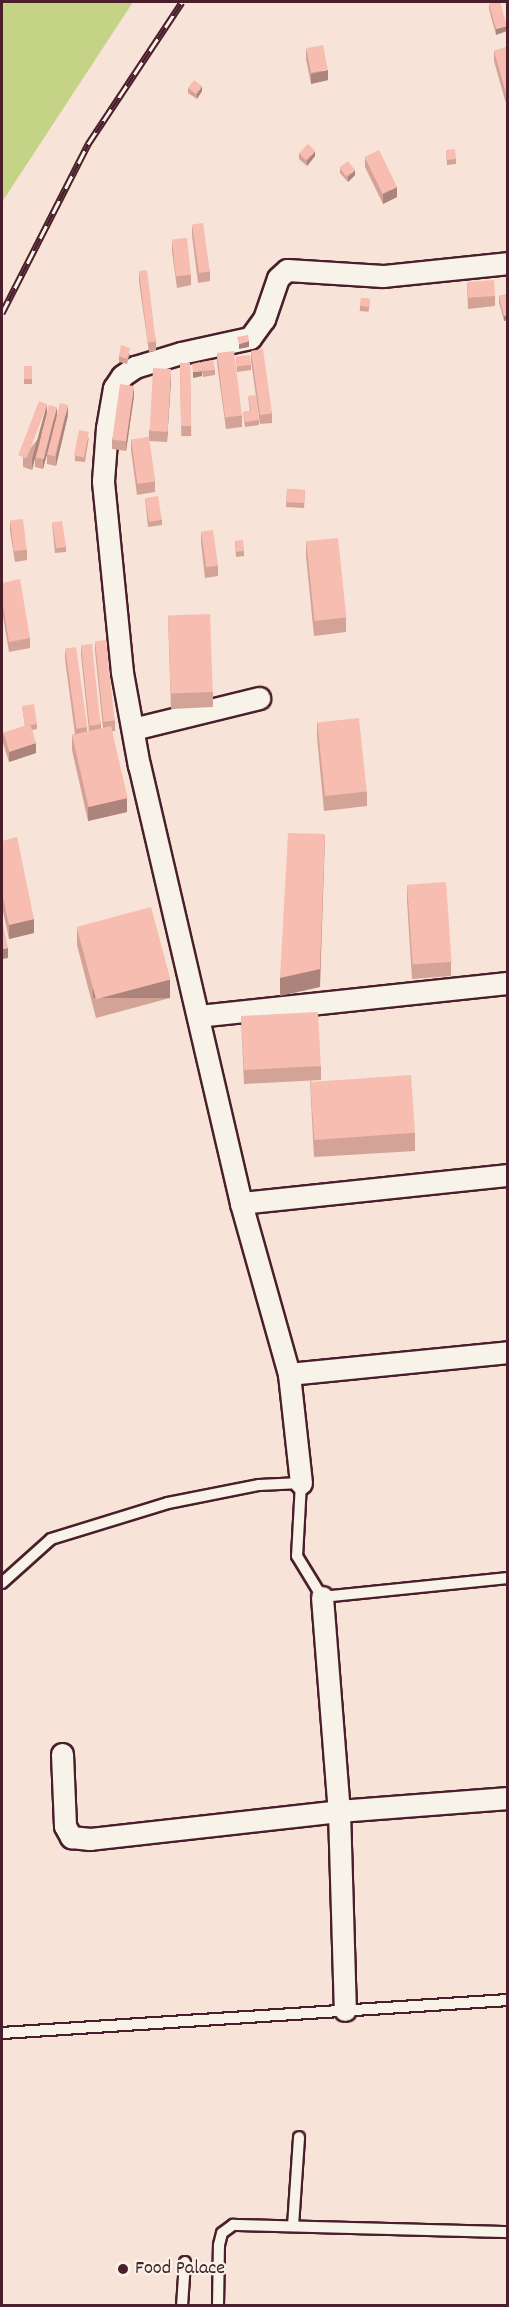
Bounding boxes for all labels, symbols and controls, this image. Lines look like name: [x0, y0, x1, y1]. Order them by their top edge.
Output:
place label: Food Palace: [135, 2257, 225, 2281]
marker: Food Palace: [116, 2262, 130, 2276]

